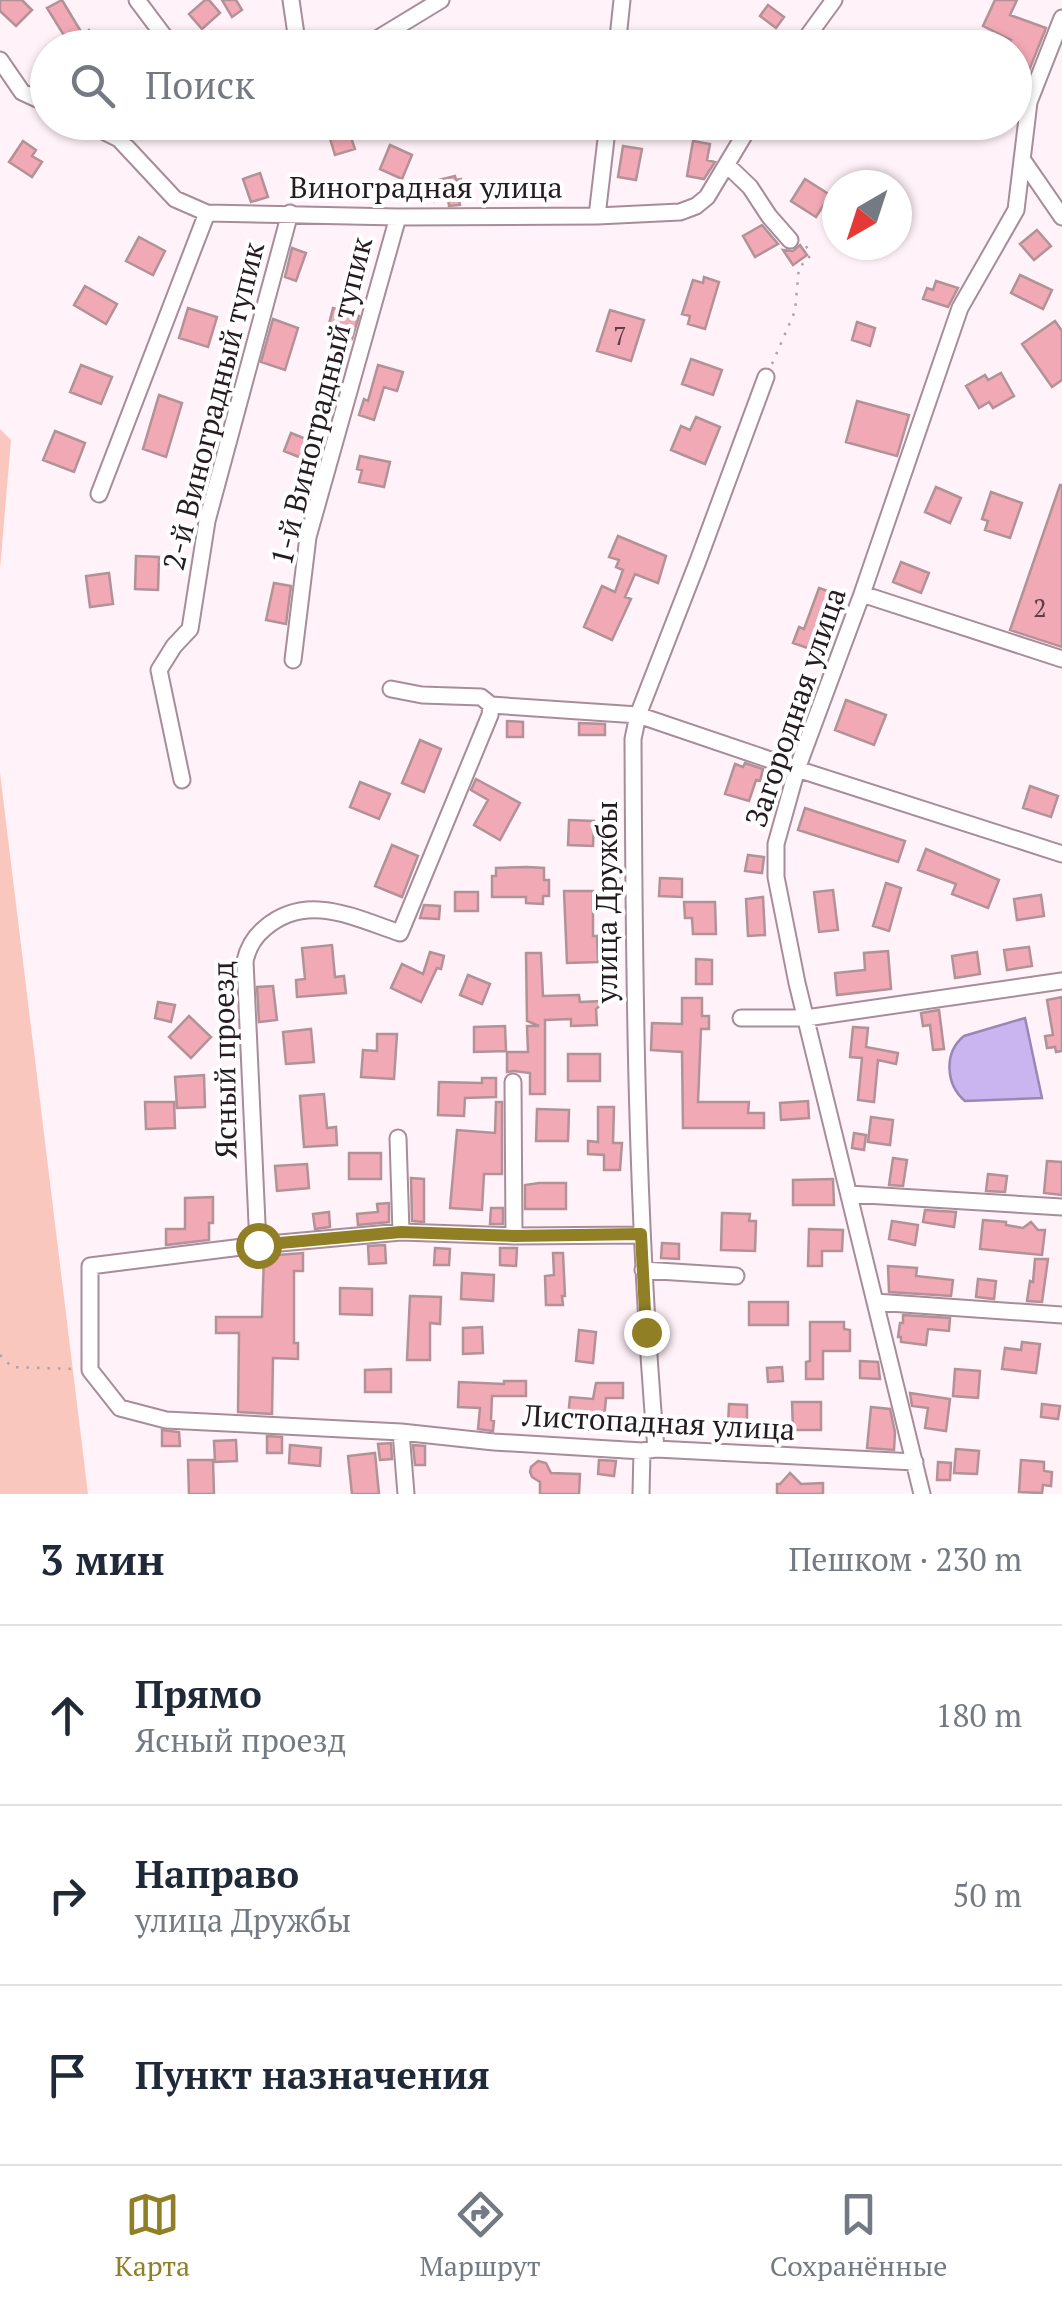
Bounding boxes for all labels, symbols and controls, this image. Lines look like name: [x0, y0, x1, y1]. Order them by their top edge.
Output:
search box: [30, 30, 1032, 140]
icon: search: [65, 58, 120, 113]
text: Поиск: [145, 60, 255, 110]
street label: Виноградная улица: [289, 167, 563, 207]
north arrow: [822, 170, 912, 260]
street label: 1-й Виноградный тупик: [261, 232, 381, 569]
street label: 2-й Виноградный тупик: [153, 237, 273, 574]
house number: 7: [613, 319, 627, 352]
street label: Загородная улица: [735, 582, 855, 832]
house number: 2: [1033, 591, 1047, 624]
street label: улица Дружбы: [586, 801, 626, 1004]
street label: Ясный проезд: [202, 961, 246, 1159]
route start: [236, 1223, 282, 1269]
route end: [624, 1310, 670, 1356]
street label: Листопадная улица: [521, 1395, 796, 1449]
text: 3 мин: [40, 1531, 165, 1587]
text: Пешком · 230 m: [788, 1538, 1022, 1580]
text: Прямо: [135, 1669, 262, 1719]
icon: ahead: [40, 1688, 95, 1743]
text: 180 m: [935, 1694, 1022, 1736]
text: Ясный проезд: [135, 1719, 346, 1761]
text: Направо: [135, 1849, 299, 1899]
icon: right: [40, 1868, 95, 1923]
text: 50 m: [952, 1874, 1022, 1916]
text: улица Дружбы: [135, 1899, 351, 1941]
icon: arrive: [40, 2048, 95, 2103]
text: Пункт назначения: [135, 2050, 490, 2100]
tab: Карта: [115, 2187, 190, 2284]
tab: Маршрут: [419, 2187, 541, 2284]
tab: Сохранённые: [770, 2187, 947, 2284]

